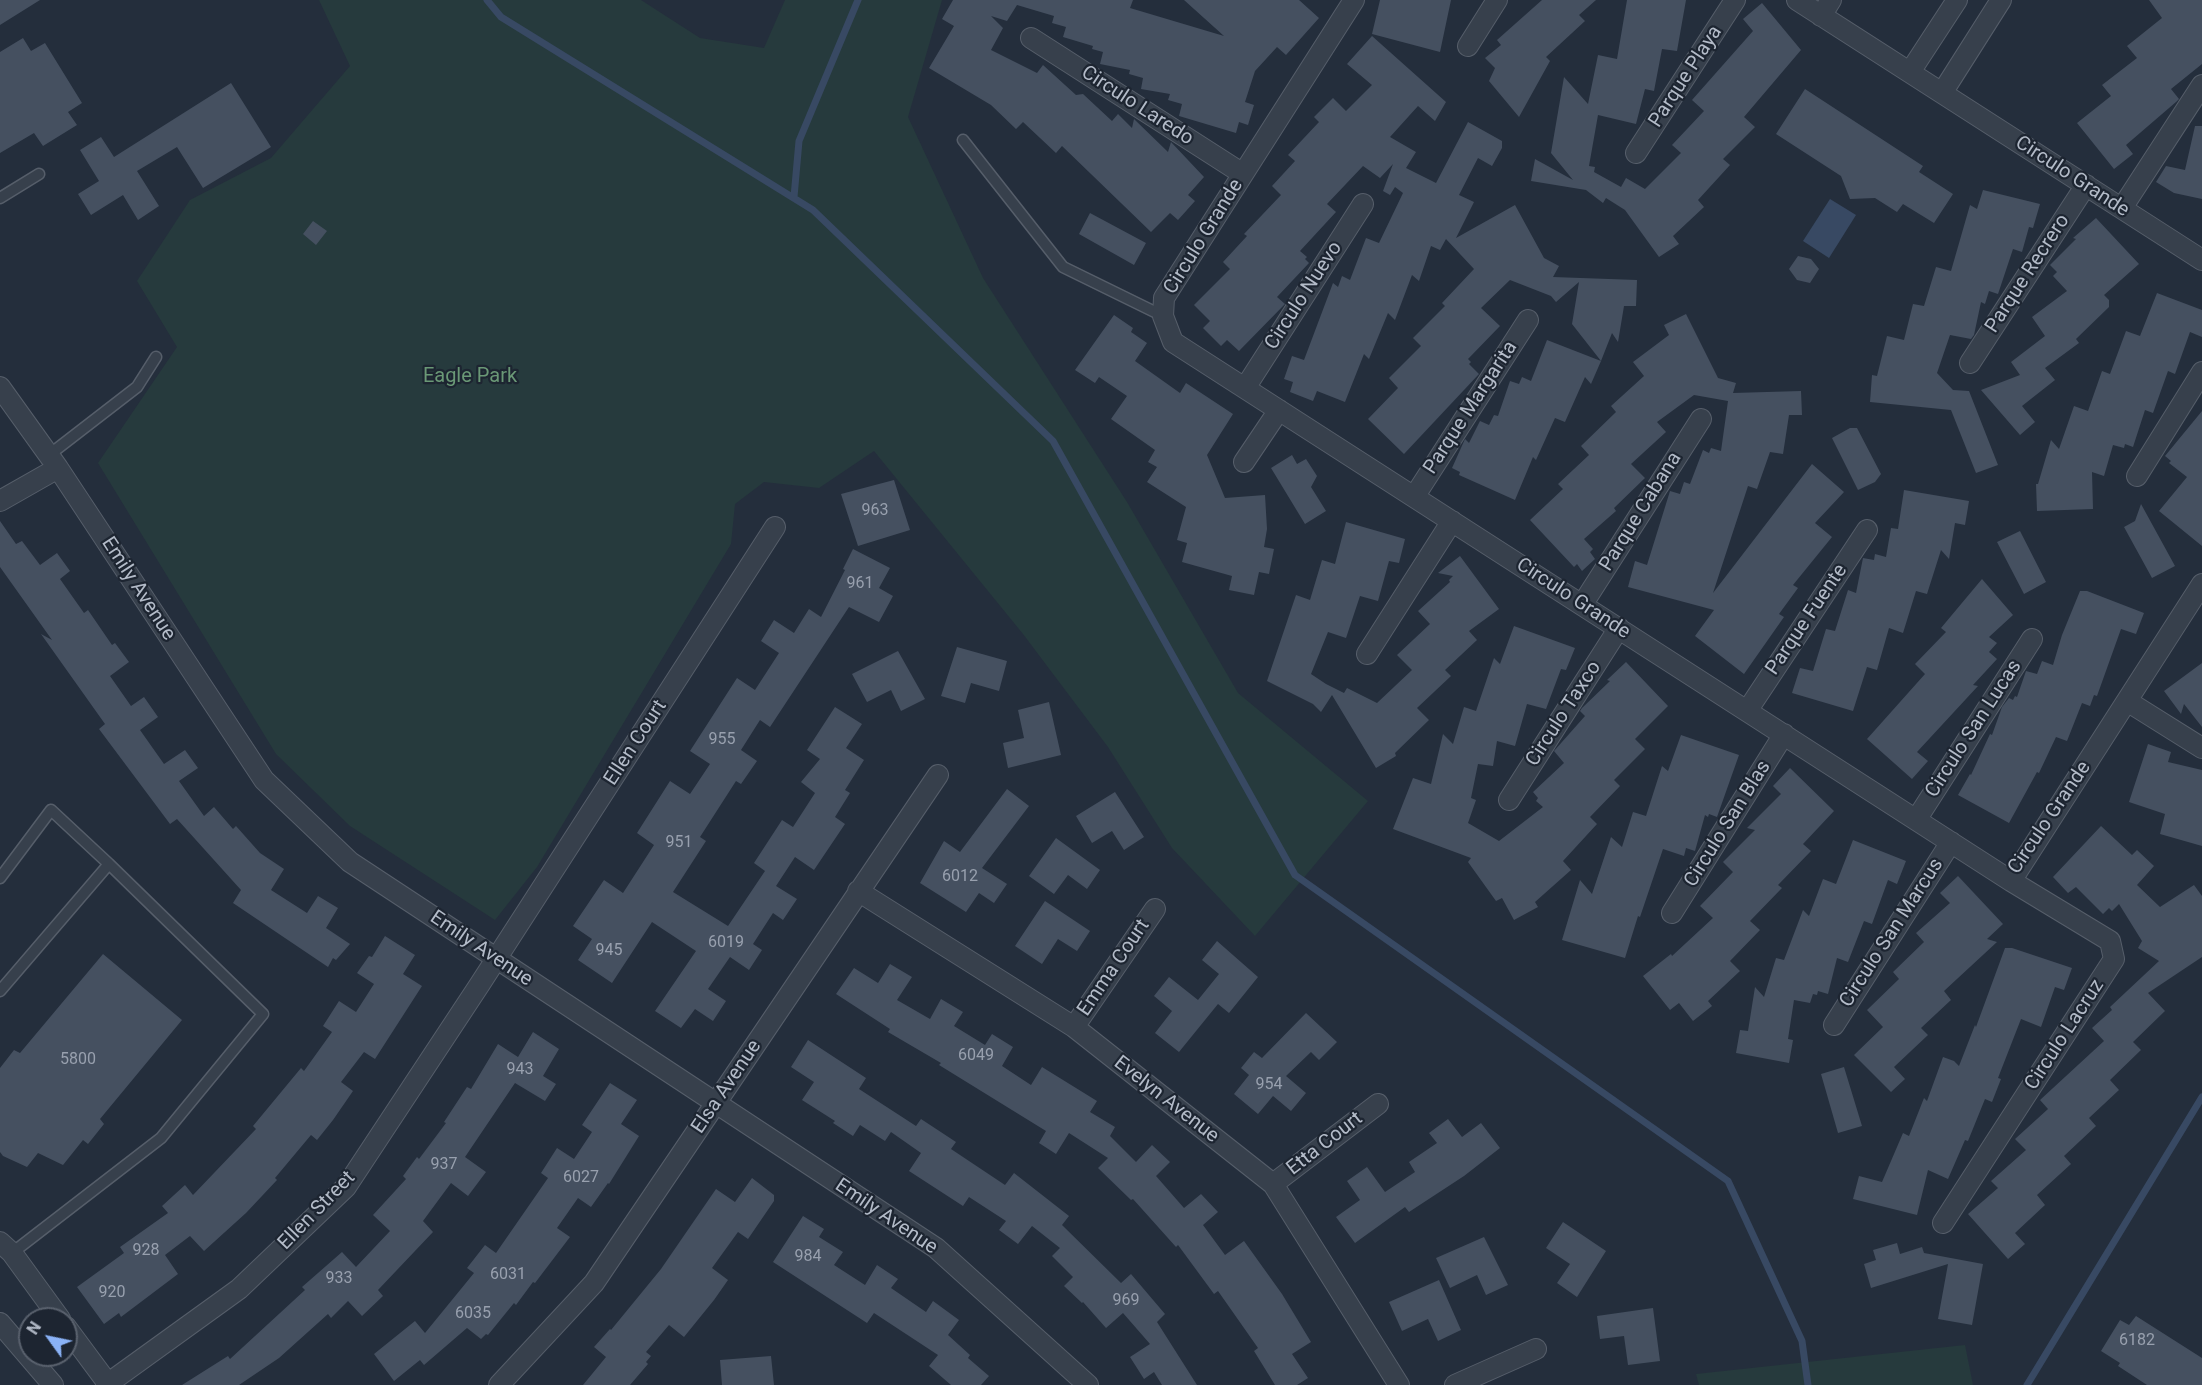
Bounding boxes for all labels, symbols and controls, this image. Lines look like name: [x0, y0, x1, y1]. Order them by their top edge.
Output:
street label: Parque Playa: [1644, 22, 1728, 132]
street label: Circulo Laredo: [1076, 61, 1198, 151]
street label: Circulo Grande: [2011, 131, 2133, 223]
street label: Circulo Grande: [1159, 175, 1249, 299]
street label: Parque Recrero: [1981, 210, 2075, 338]
street label: Circulo Nuevo: [1260, 238, 1348, 354]
street label: Parque Margarita: [1419, 337, 1523, 479]
park label: Eagle Park: [423, 365, 517, 389]
street label: Parque Cabana: [1595, 448, 1687, 576]
house number: 963: [862, 501, 888, 521]
street label: Emily Avenue: [96, 533, 180, 645]
street label: Circulo Grande: [1512, 553, 1634, 645]
street label: Parque Fuente: [1761, 560, 1853, 680]
house number: 961: [847, 574, 873, 594]
street label: Circulo San Lucas: [1921, 656, 2027, 802]
street label: Circulo Taxco: [1521, 657, 1607, 771]
street label: Ellen Court: [600, 696, 672, 790]
house number: 955: [709, 730, 735, 750]
street label: Circulo San Blas: [1680, 756, 1776, 892]
street label: Circulo Grande: [2003, 757, 2097, 879]
house number: 951: [666, 833, 692, 853]
street label: Circulo San Marcus: [1835, 854, 1949, 1012]
house number: 6012: [942, 867, 978, 887]
street label: Emily Avenue: [425, 906, 537, 992]
street label: Emma Court: [1073, 915, 1155, 1021]
house number: 6019: [708, 933, 744, 953]
house number: 945: [596, 941, 622, 961]
street label: Circulo Lacruz: [2020, 975, 2110, 1095]
street label: Elsa Avenue: [687, 1036, 767, 1138]
house number: 6049: [958, 1046, 994, 1066]
house number: 5800: [60, 1050, 96, 1070]
street label: Evelyn Avenue: [1109, 1051, 1223, 1149]
house number: 943: [507, 1060, 533, 1080]
house number: 954: [1256, 1075, 1282, 1095]
street label: Etta Court: [1282, 1107, 1368, 1181]
house number: 937: [431, 1155, 457, 1175]
street label: Ellen Street: [273, 1167, 361, 1255]
house number: 6027: [563, 1168, 599, 1188]
street label: Emily Avenue: [830, 1174, 942, 1260]
house number: 928: [133, 1241, 159, 1261]
house number: 984: [795, 1247, 821, 1267]
house number: 6031: [490, 1265, 526, 1285]
house number: 933: [326, 1269, 352, 1289]
house number: 920: [99, 1283, 125, 1303]
house number: 969: [1113, 1291, 1139, 1311]
house number: 6035: [455, 1304, 491, 1324]
north arrow: [18, 1307, 78, 1367]
text: N: [23, 1318, 45, 1338]
house number: 6182: [2119, 1331, 2155, 1351]

